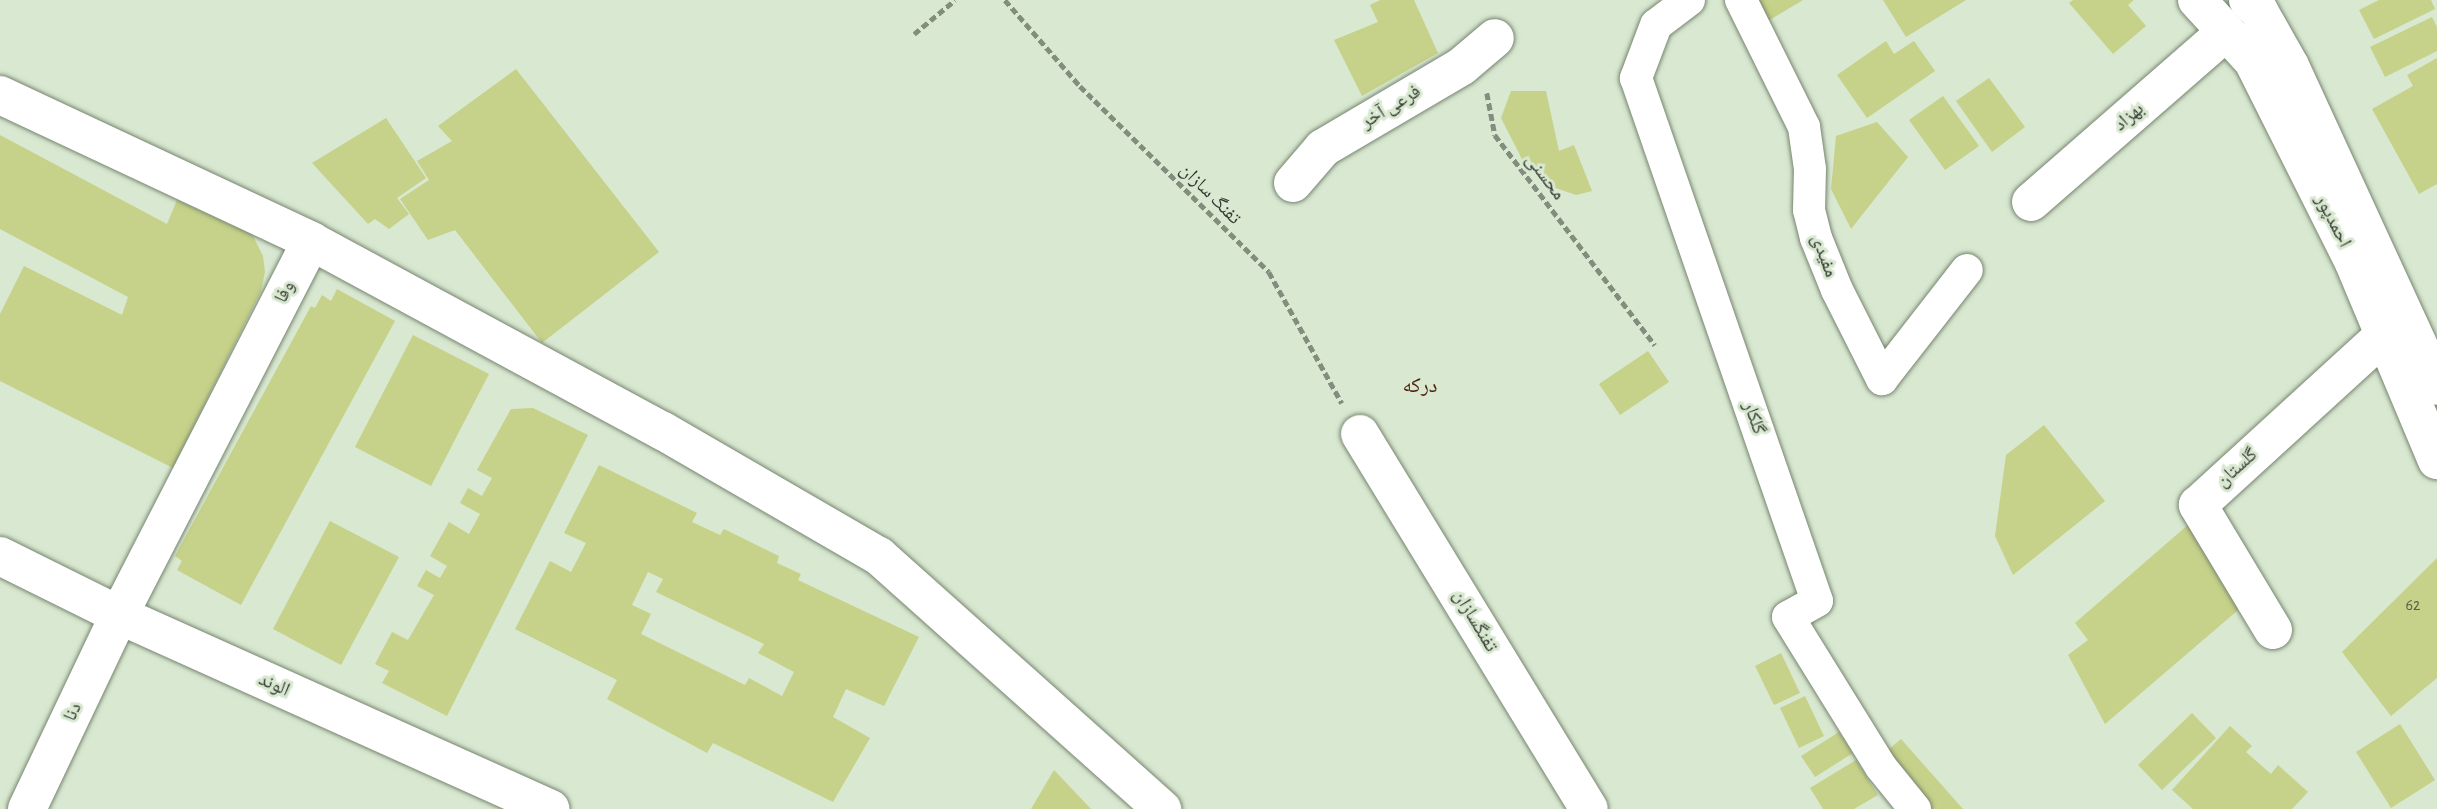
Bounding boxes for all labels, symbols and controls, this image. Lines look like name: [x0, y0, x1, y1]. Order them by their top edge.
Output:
street label: فرعی آخر: [1357, 80, 1425, 134]
street label: بهزاد: [2109, 98, 2149, 136]
street label: محسنی: [1520, 149, 1570, 205]
street label: تفنگ سازان: [1175, 159, 1245, 229]
street label: احمدپور: [2310, 191, 2356, 251]
street label: مفیدی: [1806, 232, 1842, 280]
street label: وفا: [270, 277, 300, 307]
district label: درکه: [1402, 373, 1438, 399]
street label: گلکار: [1738, 398, 1770, 438]
street label: گلستان: [2212, 443, 2262, 493]
street label: تفنگسازان: [1448, 586, 1502, 656]
house number: 62: [2406, 595, 2420, 615]
street label: الوند: [255, 668, 293, 702]
street label: دنا: [59, 699, 87, 725]

